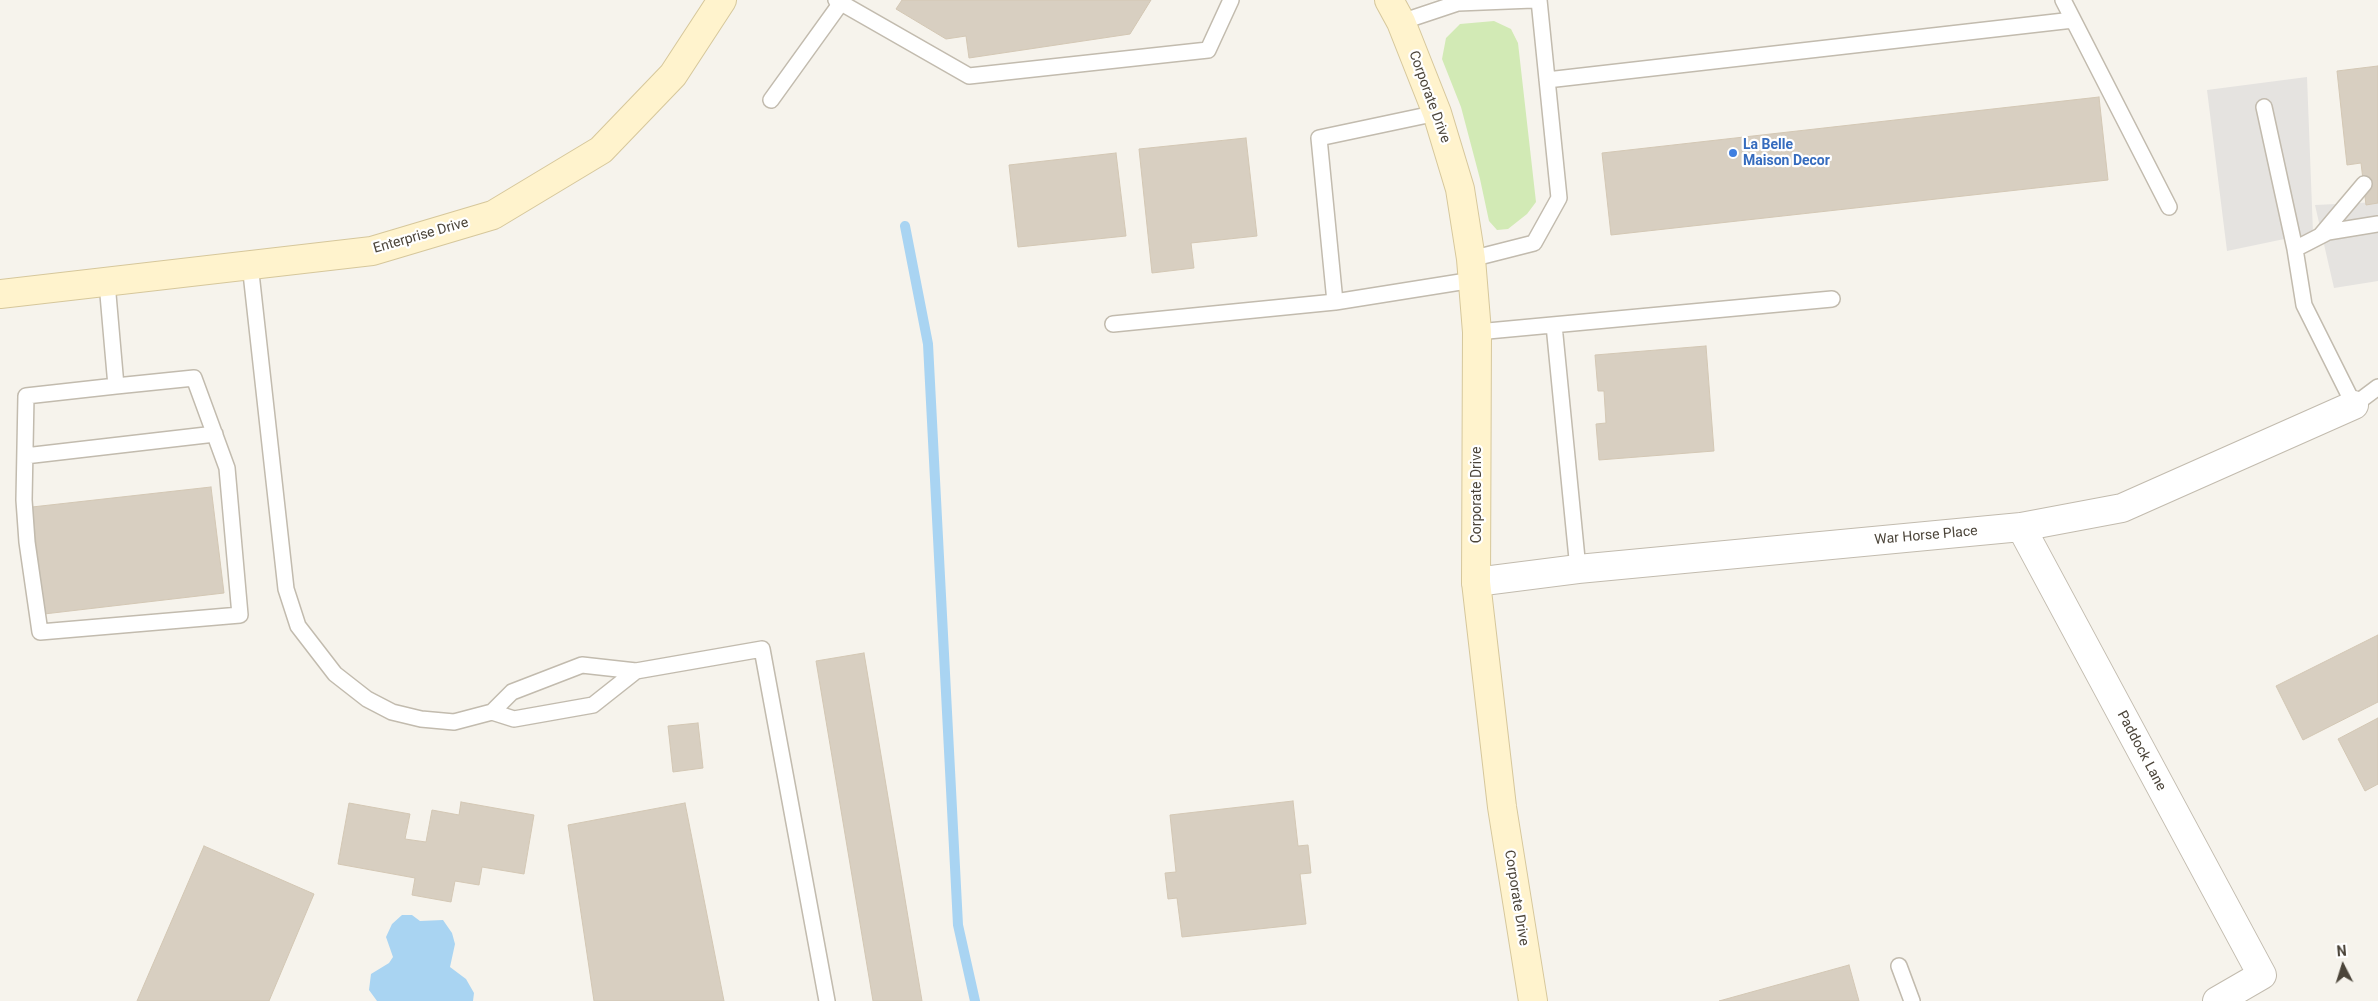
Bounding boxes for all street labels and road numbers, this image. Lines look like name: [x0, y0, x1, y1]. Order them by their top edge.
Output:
street label: Corporate Drive: [1405, 49, 1453, 145]
street label: Enterprise Drive: [372, 214, 470, 258]
street label: Corporate Drive: [1469, 447, 1485, 543]
street label: War Horse Place: [1874, 523, 1978, 549]
street label: Paddock Lane: [2113, 708, 2169, 794]
street label: Corporate Drive: [1500, 849, 1532, 947]

